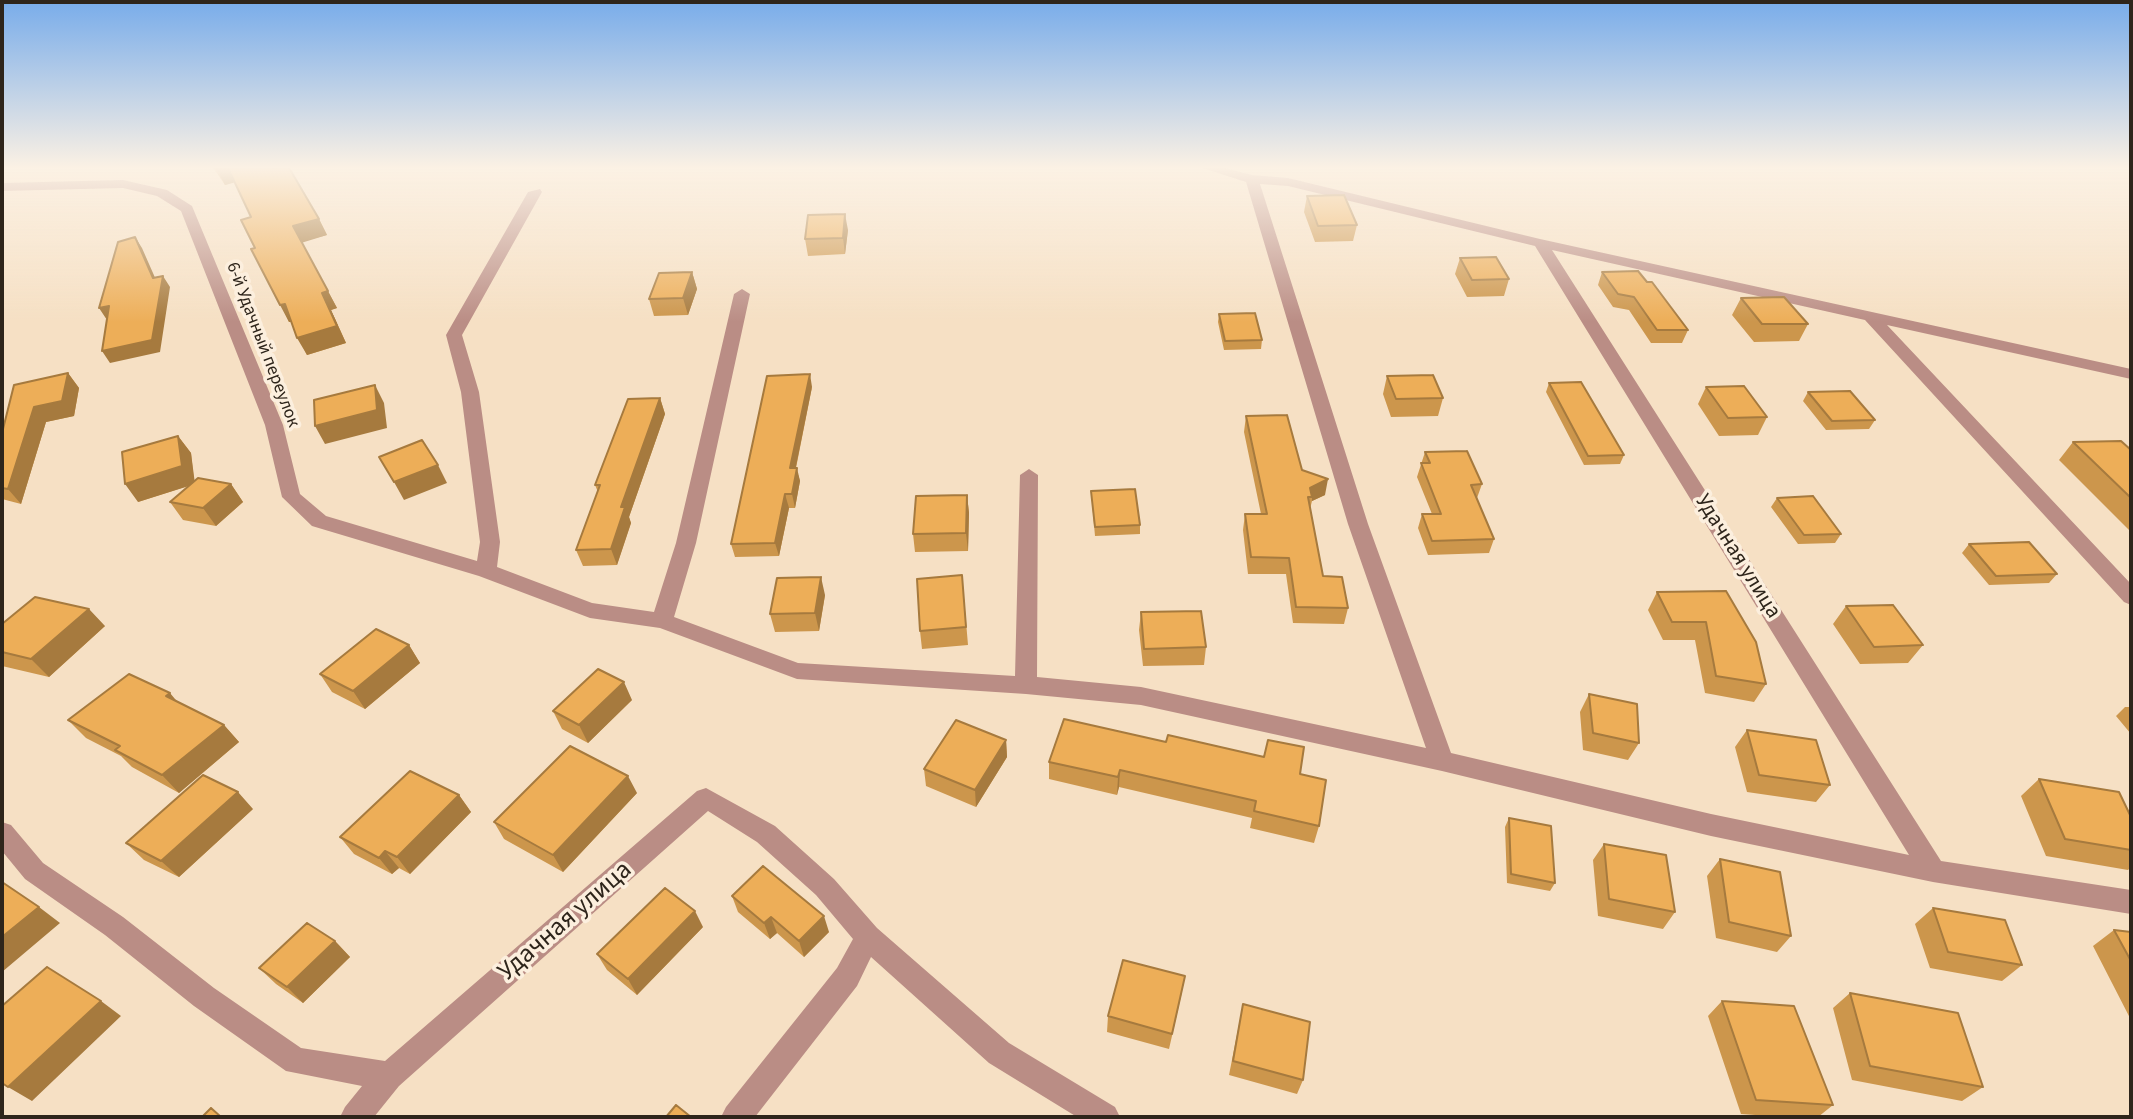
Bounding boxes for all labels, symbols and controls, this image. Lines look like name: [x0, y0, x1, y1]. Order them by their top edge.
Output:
street label: 6-й Удачный переулок: [221, 260, 303, 430]
street label: Удачная улица: [1688, 490, 1786, 624]
street label: Удачная улица: [493, 856, 639, 988]

